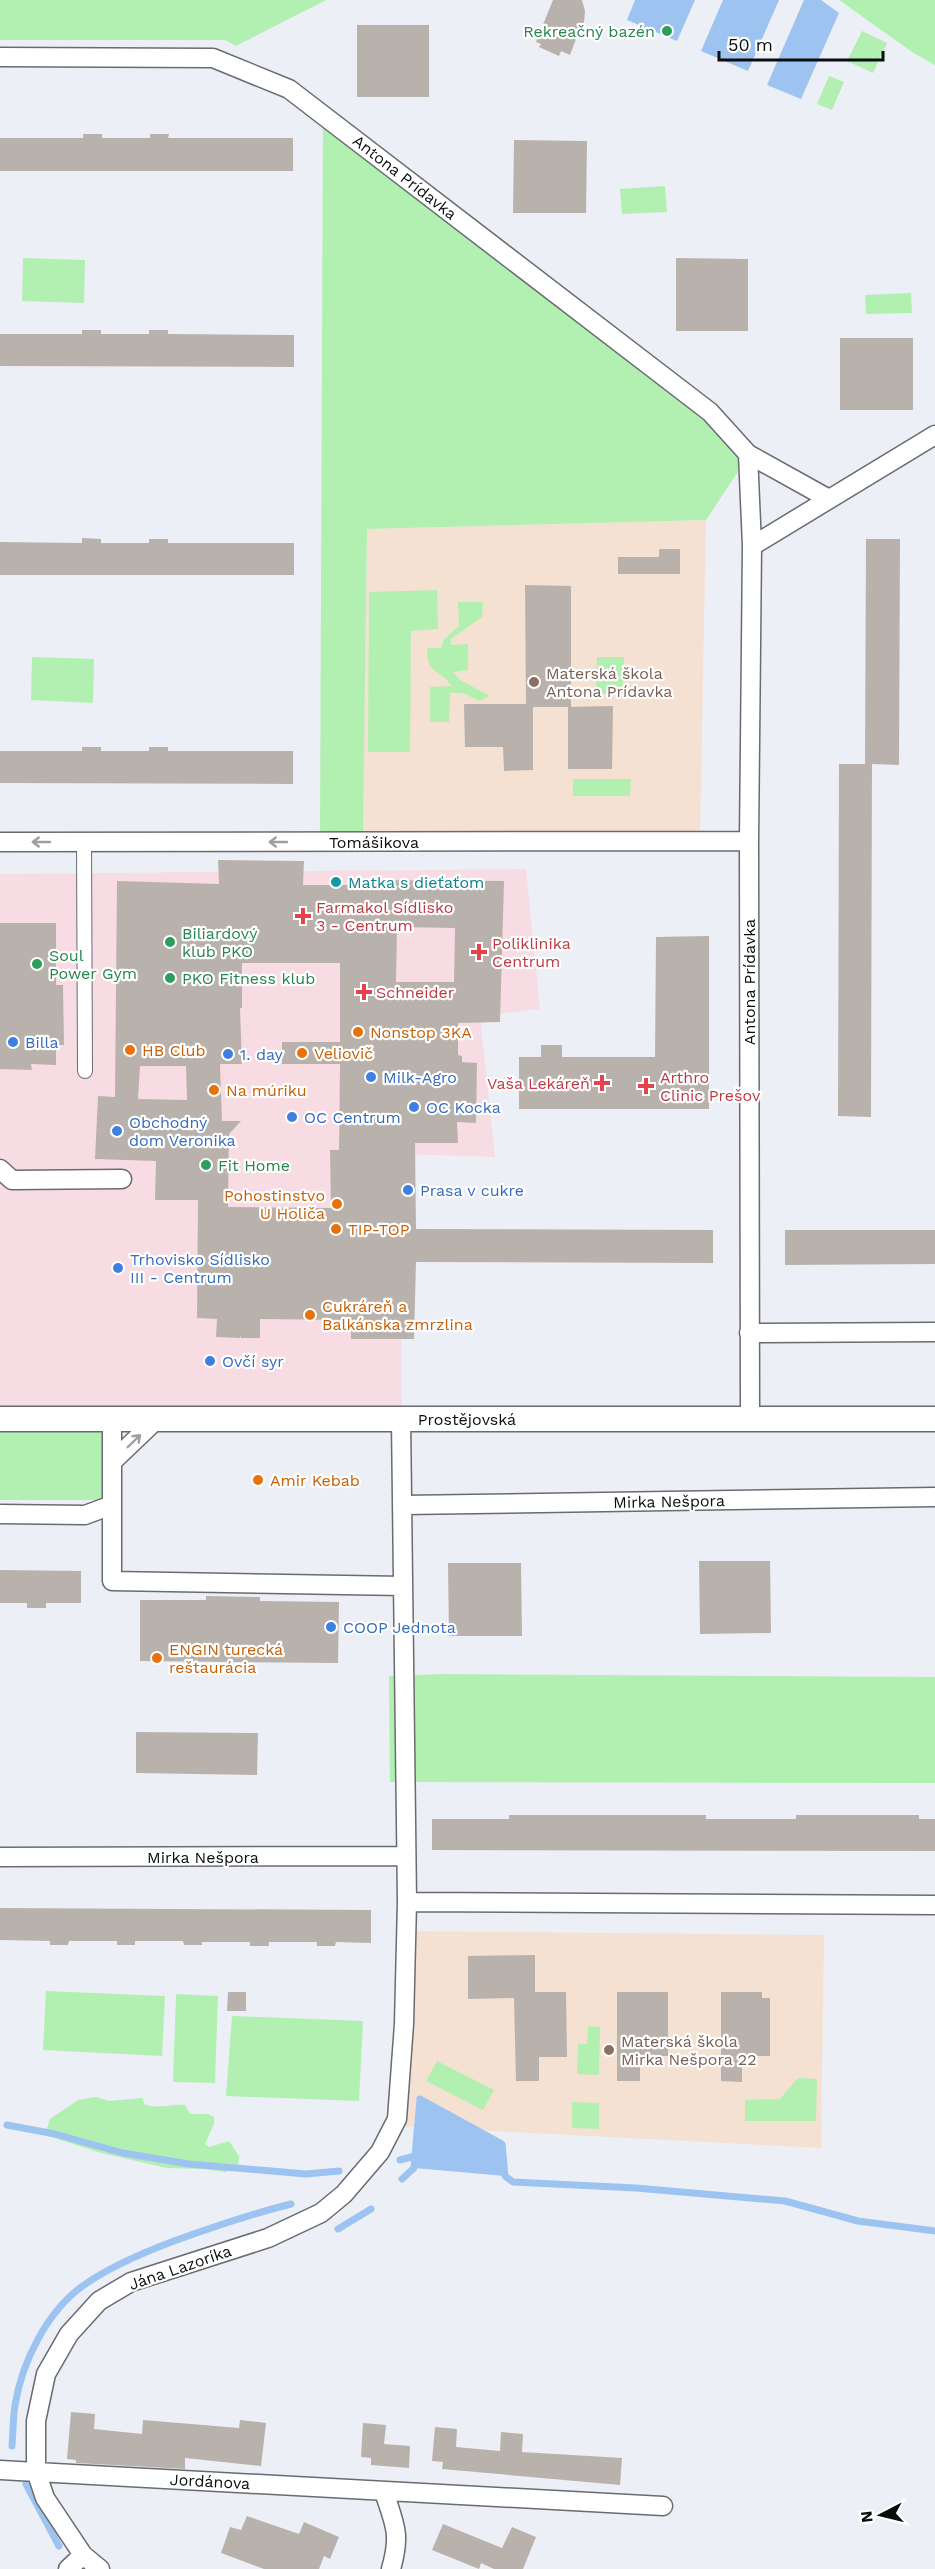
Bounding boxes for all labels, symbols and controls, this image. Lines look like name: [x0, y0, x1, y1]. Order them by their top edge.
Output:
place label: Rekreačný bazén: [523, 22, 655, 41]
marker: Rekreačný bazén: [660, 24, 674, 38]
scale bar: [719, 24, 882, 62]
text: 50 m: [728, 34, 773, 55]
street label: Antona Prídavka: [349, 131, 460, 224]
place label: Materská škola Antona Prídavka: [546, 664, 672, 701]
marker: Materská škola Antona Prídavka: [527, 675, 541, 689]
street label: Tomášikova: [329, 833, 419, 852]
one-way arrow: [32, 836, 52, 848]
one-way arrow: [269, 836, 289, 848]
place label: Matka s dieťaťom: [348, 873, 484, 892]
marker: Matka s dieťaťom: [329, 875, 343, 889]
place label: Farmakol Sídlisko 3 - Centrum: [316, 898, 453, 935]
marker: Farmakol Sídlisko 3 - Centrum: [294, 907, 312, 925]
street label: Antona Prídavka: [740, 919, 759, 1045]
place label: Biliardový klub PKO: [182, 924, 258, 961]
place label: Poliklinika Centrum: [492, 934, 571, 971]
marker: Biliardový klub PKO: [163, 935, 177, 949]
marker: Poliklinika Centrum: [470, 943, 488, 961]
place label: Soul Power Gym: [49, 946, 137, 983]
marker: Soul Power Gym: [30, 957, 44, 971]
place label: PKO Fitness klub: [182, 969, 315, 988]
marker: PKO Fitness klub: [163, 971, 177, 985]
place label: Schneider: [376, 983, 455, 1002]
marker: Schneider: [357, 985, 371, 999]
place label: Nonstop 3KA: [370, 1023, 472, 1042]
marker: Nonstop 3KA: [351, 1025, 365, 1039]
place label: Billa: [25, 1033, 59, 1052]
marker: Billa: [6, 1035, 20, 1049]
place label: HB Club: [142, 1041, 205, 1060]
marker: HB Club: [123, 1043, 137, 1057]
place label: Veliovič: [314, 1044, 373, 1063]
place label: 1. day: [240, 1045, 284, 1064]
marker: Veliovič: [295, 1046, 309, 1060]
marker: 1. day: [221, 1047, 235, 1061]
place label: Milk-Agro: [383, 1068, 457, 1087]
place label: Arthro Clinic Prešov: [660, 1068, 761, 1105]
marker: Milk-Agro: [364, 1070, 378, 1084]
place label: Vaša Lekáreň: [487, 1074, 590, 1093]
marker: Vaša Lekáreň: [595, 1076, 609, 1090]
marker: Arthro Clinic Prešov: [637, 1077, 655, 1095]
place label: Na múriku: [226, 1081, 307, 1100]
marker: Na múriku: [207, 1083, 221, 1097]
place label: OC Kocka: [426, 1098, 501, 1117]
marker: OC Kocka: [407, 1100, 421, 1114]
place label: OC Centrum: [304, 1108, 401, 1127]
marker: OC Centrum: [285, 1110, 299, 1124]
place label: Obchodný dom Veronika: [129, 1113, 236, 1150]
marker: Obchodný dom Veronika: [110, 1124, 124, 1138]
place label: Fit Home: [218, 1156, 290, 1175]
marker: Fit Home: [199, 1158, 213, 1172]
place label: Prasa v cukre: [420, 1181, 524, 1200]
marker: Prasa v cukre: [401, 1183, 415, 1197]
place label: Pohostinstvo U Holiča: [224, 1186, 325, 1223]
marker: Pohostinstvo U Holiča: [330, 1197, 344, 1211]
place label: TIP-TOP: [348, 1220, 410, 1239]
marker: TIP-TOP: [329, 1222, 343, 1236]
place label: Trhovisko Sídlisko III - Centrum: [130, 1250, 270, 1287]
marker: Trhovisko Sídlisko III - Centrum: [111, 1261, 125, 1275]
place label: Cukráreň a Balkánska zmrzlina: [322, 1297, 473, 1334]
marker: Cukráreň a Balkánska zmrzlina: [303, 1308, 317, 1322]
place label: Ovčí syr: [222, 1352, 284, 1371]
marker: Ovčí syr: [203, 1354, 217, 1368]
street label: Prostějovská: [418, 1410, 516, 1429]
one-way arrow: [126, 1433, 141, 1448]
place label: Amir Kebab: [270, 1471, 360, 1490]
marker: Amir Kebab: [251, 1473, 265, 1487]
street label: Mirka Nešpora: [613, 1491, 725, 1512]
place label: COOP Jednota: [343, 1618, 456, 1637]
marker: COOP Jednota: [324, 1620, 338, 1634]
place label: ENGIN turecká reštaurácia: [169, 1640, 283, 1677]
marker: ENGIN turecká reštaurácia: [150, 1651, 164, 1665]
street label: Mirka Nešpora: [147, 1848, 259, 1867]
place label: Materská škola Mirka Nešpora 22: [621, 2032, 757, 2069]
marker: Materská škola Mirka Nešpora 22: [602, 2043, 616, 2057]
street label: Jána Lazoríka: [126, 2241, 234, 2294]
street label: Jordánova: [169, 2470, 251, 2493]
north arrow: [851, 2485, 911, 2545]
text: N: [856, 2510, 877, 2524]

